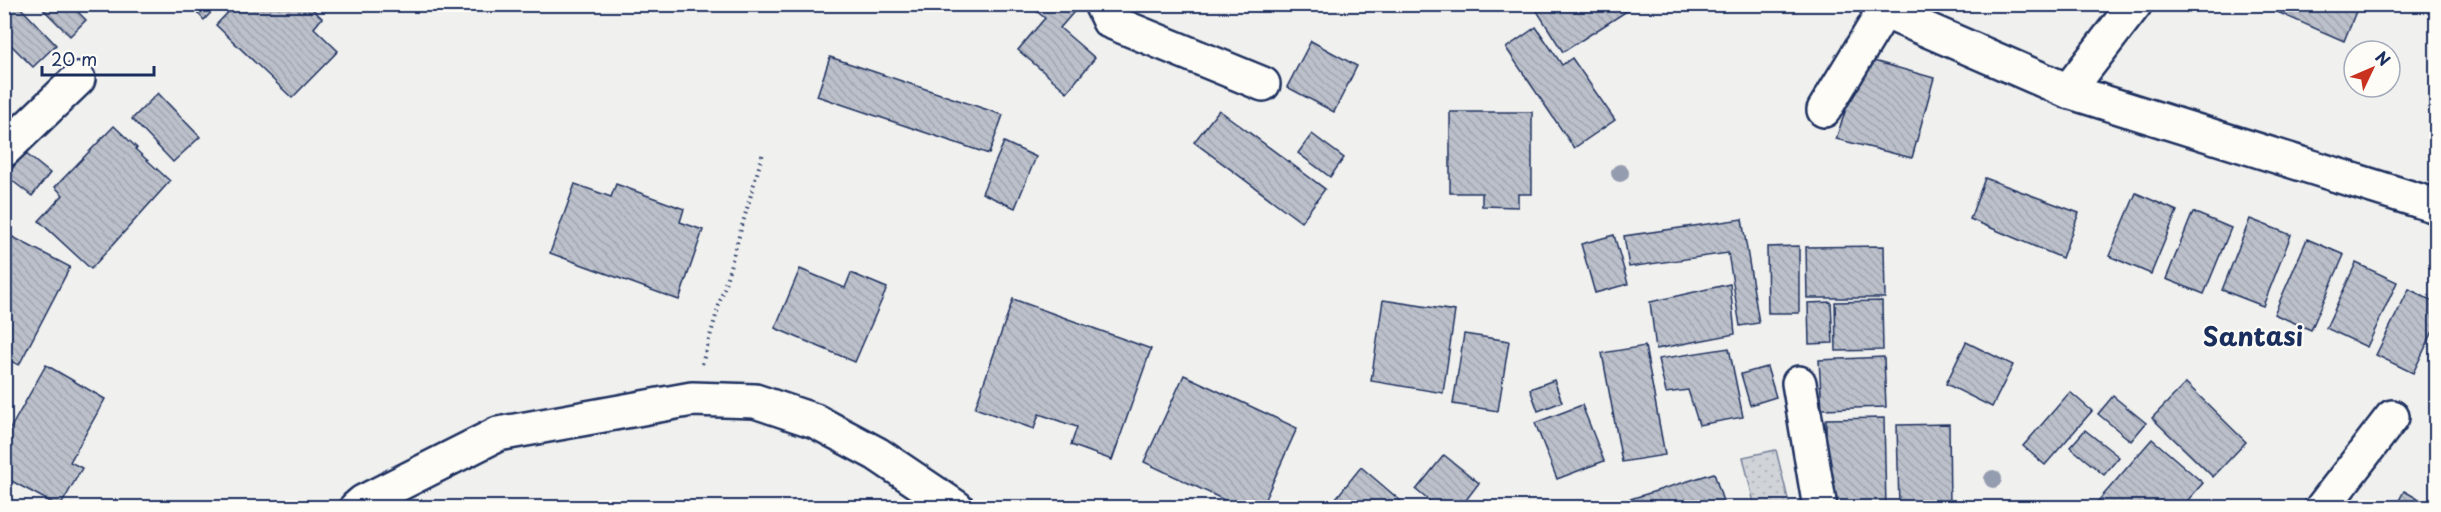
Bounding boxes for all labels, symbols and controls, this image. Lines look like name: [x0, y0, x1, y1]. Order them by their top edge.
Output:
scale bar: [42, 39, 154, 77]
north arrow: [2342, 39, 2402, 99]
text: 20 m: [51, 45, 97, 72]
text: N: [2370, 45, 2397, 71]
district label: Santasi: [2203, 316, 2303, 355]

